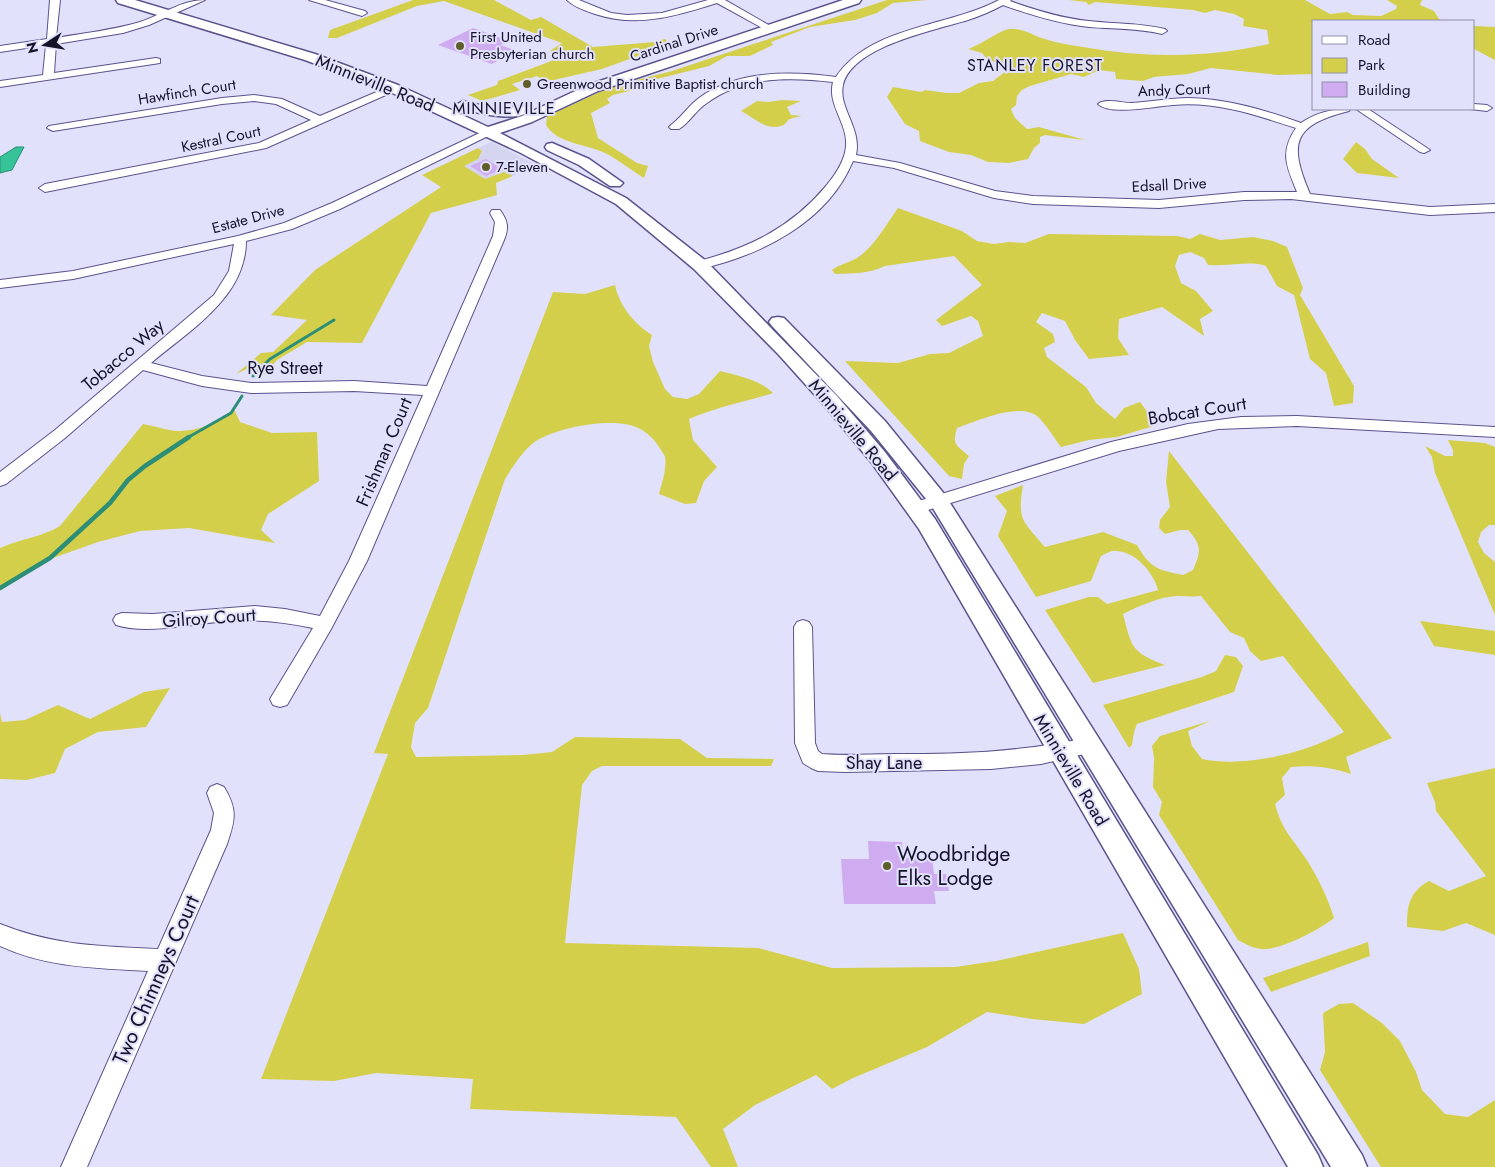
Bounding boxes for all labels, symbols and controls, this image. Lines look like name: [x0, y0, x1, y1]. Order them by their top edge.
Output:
street label: Cardinal Drive: [627, 18, 721, 68]
north arrow: [20, 20, 70, 70]
legend: [1312, 20, 1475, 110]
place label: First United Presbyterian church: [470, 26, 594, 65]
text: Road: [1358, 29, 1390, 51]
text: N: [21, 40, 43, 55]
marker: First United Presbyterian church: [454, 40, 466, 52]
street label: Minnieville Road: [312, 47, 438, 119]
district label: STANLEY FOREST: [967, 54, 1103, 77]
text: Park: [1358, 54, 1385, 76]
street label: Hawfinch Court: [137, 73, 238, 111]
place label: Greenwood Primitive Baptist church: [537, 73, 764, 95]
marker: Greenwood Primitive Baptist church: [521, 78, 533, 90]
street label: Andy Court: [1137, 78, 1211, 102]
text: Building: [1358, 79, 1410, 101]
district label: MINNIEVILLE: [452, 97, 556, 120]
street label: Kestral Court: [179, 120, 263, 158]
place label: 7-Eleven: [496, 156, 548, 178]
marker: 7-Eleven: [480, 161, 492, 173]
street label: Edsall Drive: [1131, 172, 1207, 198]
street label: Estate Drive: [209, 199, 287, 239]
street label: Tobacco Way: [76, 313, 170, 397]
street label: Rye Street: [247, 355, 323, 381]
street label: Minnieville Road: [802, 373, 904, 487]
street label: Bobcat Court: [1146, 390, 1249, 432]
street label: Frishman Court: [349, 393, 419, 510]
street label: Gilroy Court: [161, 602, 257, 634]
street label: Minnieville Road: [1027, 709, 1115, 831]
street label: Shay Lane: [846, 750, 922, 776]
place label: Woodbridge Elks Lodge: [897, 839, 1011, 893]
marker: Woodbridge Elks Lodge: [881, 860, 893, 872]
street label: Two Chimneys Court: [105, 890, 207, 1070]

